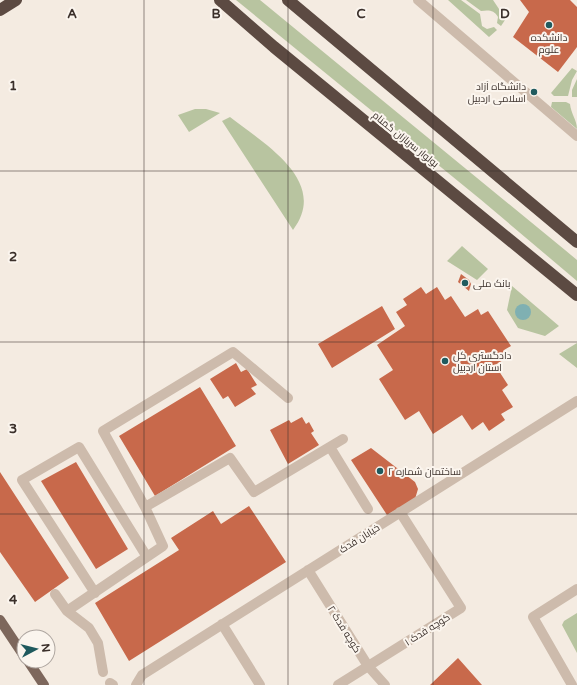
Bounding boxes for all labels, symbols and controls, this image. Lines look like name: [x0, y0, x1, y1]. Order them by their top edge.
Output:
text: A: [67, 6, 77, 22]
text: B: [211, 6, 221, 22]
text: C: [356, 6, 366, 22]
text: D: [500, 6, 510, 22]
marker: دانشکده علوم: [544, 20, 554, 30]
place label: دانشکده علوم: [531, 32, 567, 57]
text: 1: [9, 78, 17, 94]
place label: دانشگاه آزاد اسلامی اردبیل: [468, 81, 526, 105]
marker: دانشگاه آزاد اسلامی اردبیل: [529, 87, 539, 97]
street label: بولوار سربازان گمنام: [369, 109, 441, 171]
text: 2: [9, 249, 17, 265]
marker: بانک ملی: [460, 278, 470, 288]
place label: بانک ملی: [473, 278, 510, 290]
place label: دادگستری کل استان اردبیل: [453, 350, 512, 374]
marker: دادگستری کل استان اردبیل: [440, 356, 450, 366]
text: 3: [9, 421, 17, 437]
marker: ساختمان شماره ۲: [375, 466, 385, 476]
place label: ساختمان شماره ۲: [388, 466, 461, 478]
street label: خیابان فدک: [337, 522, 382, 556]
text: 4: [9, 592, 18, 608]
street label: کوچه فدک ۲: [325, 604, 363, 655]
street label: کوچه فدک ۱: [403, 611, 452, 648]
north arrow: [16, 629, 56, 669]
text: N: [38, 643, 52, 653]

